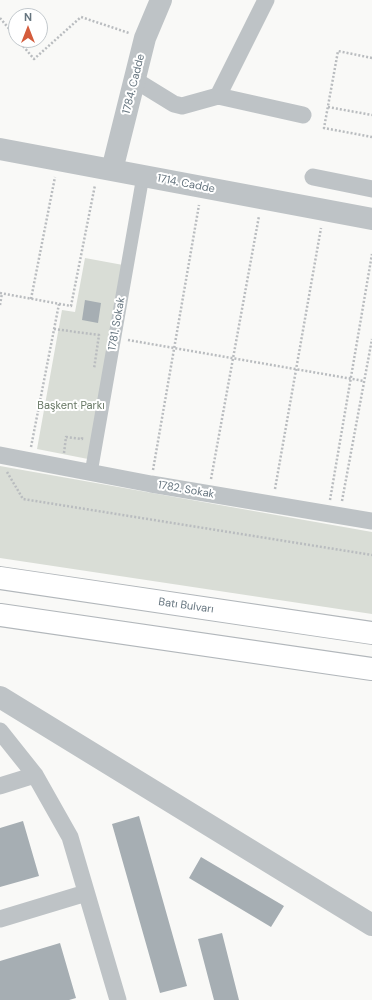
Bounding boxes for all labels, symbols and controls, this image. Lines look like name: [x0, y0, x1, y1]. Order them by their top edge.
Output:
north arrow: [8, 8, 48, 48]
text: N: [24, 10, 32, 24]
street label: 1784. Cadde: [120, 53, 148, 115]
street label: 1714. Cadde: [156, 172, 216, 196]
street label: 1781. Sokak: [106, 296, 128, 352]
park label: Başkent Parkı: [37, 399, 105, 413]
street label: 1782. Sokak: [157, 479, 215, 501]
street label: Batı Bulvarı: [158, 596, 214, 616]

